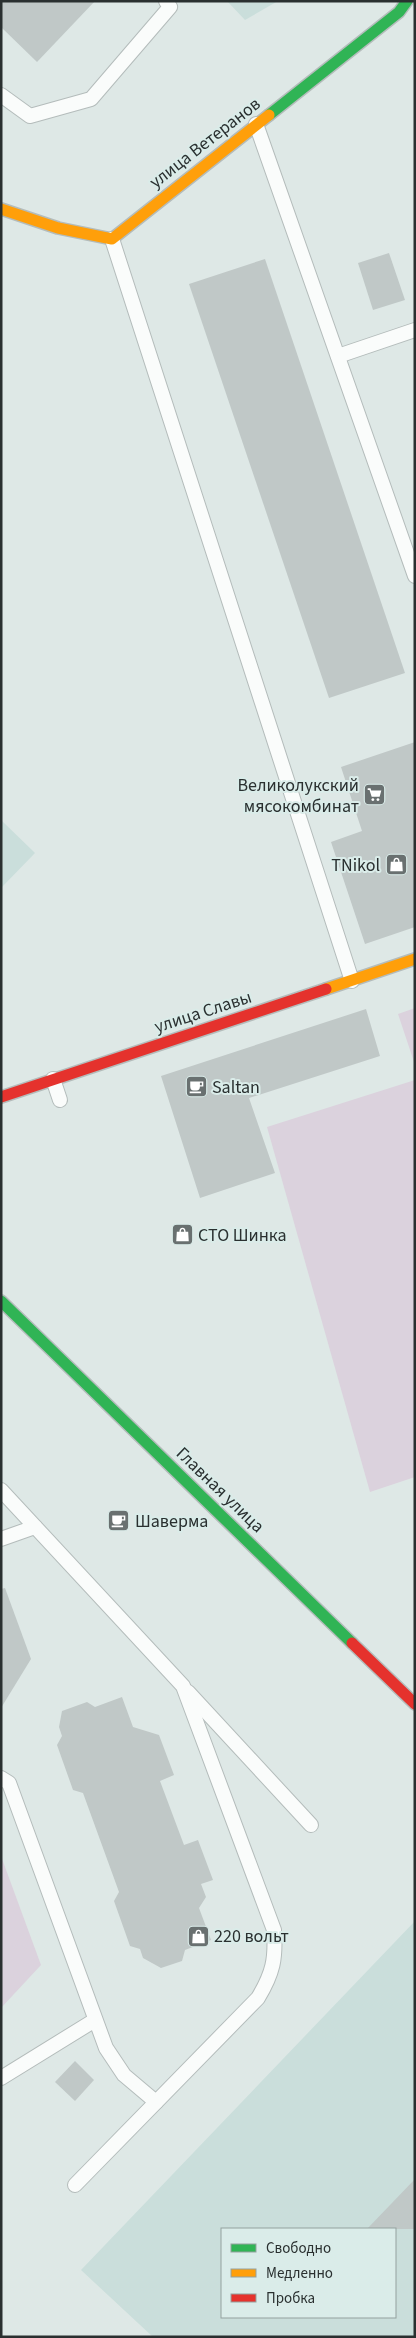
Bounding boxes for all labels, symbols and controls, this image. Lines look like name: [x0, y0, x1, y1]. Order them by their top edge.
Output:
street label: улица Ветеранов: [144, 92, 266, 194]
place label: Великолукский мясокомбинат: [237, 773, 359, 819]
supermarket icon: Великолукский мясокомбинат: [363, 783, 387, 807]
place label: ТNikol: [331, 853, 380, 878]
shop icon: ТNikol: [384, 853, 408, 877]
street label: улица Славы: [151, 985, 255, 1039]
cafe icon: Saltan: [184, 1075, 208, 1099]
place label: Saltan: [212, 1075, 260, 1100]
shop icon: СТО Шинка: [170, 1223, 194, 1247]
place label: СТО Шинка: [198, 1223, 287, 1248]
street label: Главная улица: [170, 1441, 270, 1539]
cafe icon: Шаверма: [107, 1509, 131, 1533]
place label: Шаверма: [135, 1509, 208, 1534]
shop icon: 220 вольт: [186, 1924, 210, 1948]
place label: 220 вольт: [214, 1924, 289, 1949]
legend: [221, 2228, 396, 2318]
text: Свободно: [266, 2238, 331, 2259]
text: Медленно: [266, 2263, 333, 2284]
text: Пробка: [266, 2288, 315, 2309]

